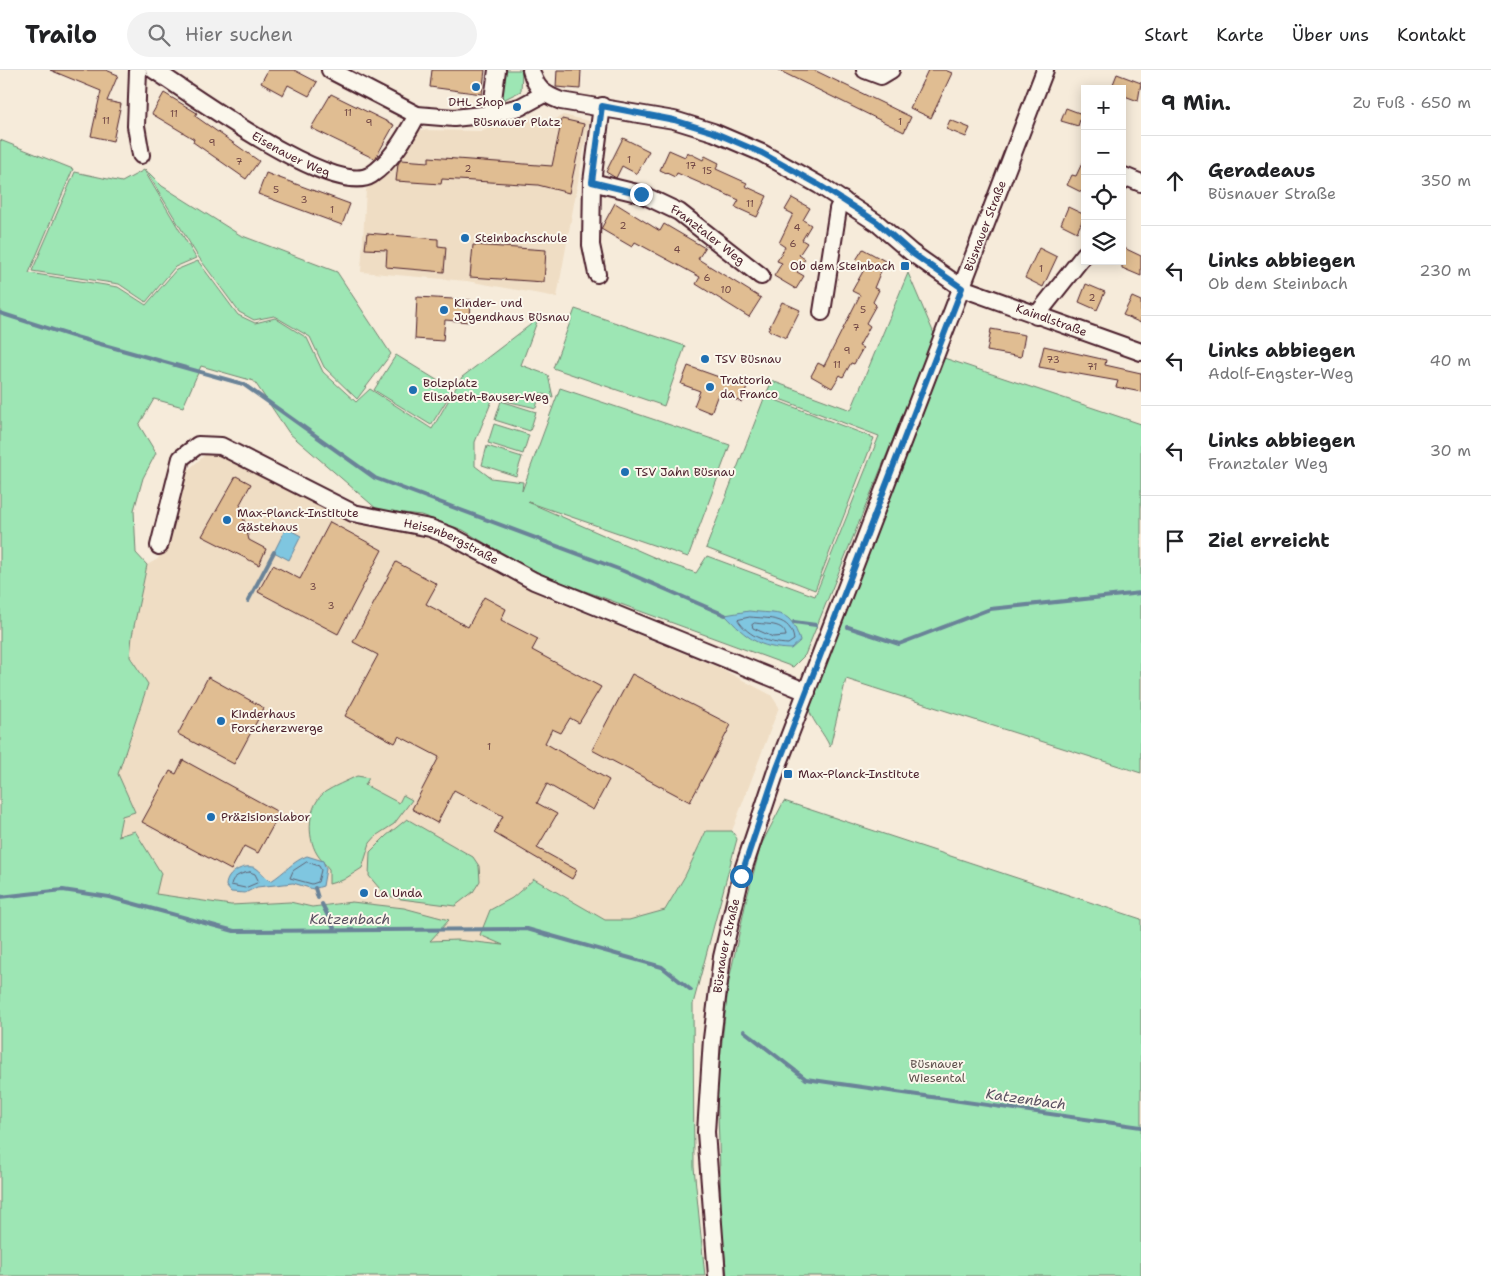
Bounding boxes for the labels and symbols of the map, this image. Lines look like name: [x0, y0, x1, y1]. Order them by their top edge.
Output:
marker: DHL Shop: [470, 81, 482, 93]
place label: DHL Shop: [448, 94, 504, 110]
marker: Büsnauer Platz: [511, 101, 523, 113]
house number: 11: [344, 106, 352, 119]
house number: 11: [170, 107, 178, 120]
house number: 11: [102, 114, 110, 127]
place label: Büsnauer Platz: [473, 114, 561, 130]
house number: 1: [898, 115, 902, 128]
house number: 9: [366, 116, 373, 129]
street label: Eisenauer Weg: [249, 128, 332, 181]
house number: 9: [209, 136, 216, 149]
house number: 1: [627, 153, 631, 166]
house number: 7: [236, 155, 243, 168]
house number: 17: [686, 159, 696, 172]
house number: 2: [465, 162, 472, 175]
house number: 15: [702, 164, 712, 177]
street label: Büsnauer Straße: [960, 178, 1010, 274]
house number: 5: [273, 183, 279, 196]
route end: [630, 183, 653, 206]
house number: 3: [301, 193, 308, 206]
house number: 11: [746, 197, 754, 210]
street label: Franztaler Weg: [668, 201, 748, 268]
house number: 1: [330, 203, 334, 216]
house number: 2: [620, 219, 627, 232]
house number: 4: [794, 221, 801, 234]
place label: Steinbachschule: [475, 230, 568, 246]
marker: Steinbachschule: [459, 232, 471, 244]
house number: 6: [790, 237, 797, 250]
house number: 4: [674, 243, 681, 256]
place label: Ob dem Steinbach: [790, 258, 895, 274]
marker: Ob dem Steinbach: [899, 260, 911, 272]
house number: 1: [1039, 262, 1043, 275]
house number: 6: [704, 271, 711, 284]
house number: 10: [721, 283, 731, 296]
house number: 2: [1089, 291, 1096, 304]
place label: Kinder- und Jugendhaus Büsnau: [454, 295, 570, 325]
street label: Kaindlstraße: [1014, 300, 1089, 340]
house number: 5: [860, 303, 866, 316]
marker: Kinder- und Jugendhaus Büsnau: [438, 304, 450, 316]
house number: 7: [853, 321, 860, 334]
house number: 9: [844, 344, 851, 357]
place label: TSV Büsnau: [715, 351, 782, 367]
marker: TSV Büsnau: [699, 353, 711, 365]
house number: 73: [1046, 353, 1060, 366]
house number: 11: [833, 358, 841, 371]
house number: 71: [1087, 360, 1097, 373]
place label: Trattoria da Franco: [720, 372, 778, 402]
place label: Bolzplatz Elisabeth-Bauser-Weg: [423, 375, 549, 405]
marker: Trattoria da Franco: [704, 381, 716, 393]
marker: Bolzplatz Elisabeth-Bauser-Weg: [407, 384, 419, 396]
place label: TSV Jahn Büsnau: [635, 464, 735, 480]
marker: TSV Jahn Büsnau: [619, 466, 631, 478]
place label: Max-Planck-Institute Gästehaus: [237, 505, 359, 535]
marker: Max-Planck-Institute Gästehaus: [221, 514, 233, 526]
street label: Heisenbergstraße: [402, 515, 502, 568]
house number: 3: [310, 580, 317, 593]
house number: 3: [328, 599, 335, 612]
place label: Kinderhaus Forscherzwerge: [231, 706, 323, 736]
marker: Kinderhaus Forscherzwerge: [215, 715, 227, 727]
house number: 1: [487, 740, 491, 753]
place label: Max-Planck-Institute: [798, 766, 920, 782]
marker: Max-Planck-Institute: [782, 768, 794, 780]
place label: Präzisionslabor: [221, 809, 310, 825]
marker: Präzisionslabor: [205, 811, 217, 823]
route start: [730, 865, 753, 888]
place label: La Unda: [374, 885, 423, 901]
marker: La Unda: [358, 887, 370, 899]
street label: Büsnauer Straße: [710, 897, 744, 994]
water label: Katzenbach: [310, 910, 390, 928]
park label: Büsnauer Wiesental: [909, 1056, 966, 1086]
water label: Katzenbach: [985, 1084, 1067, 1114]

